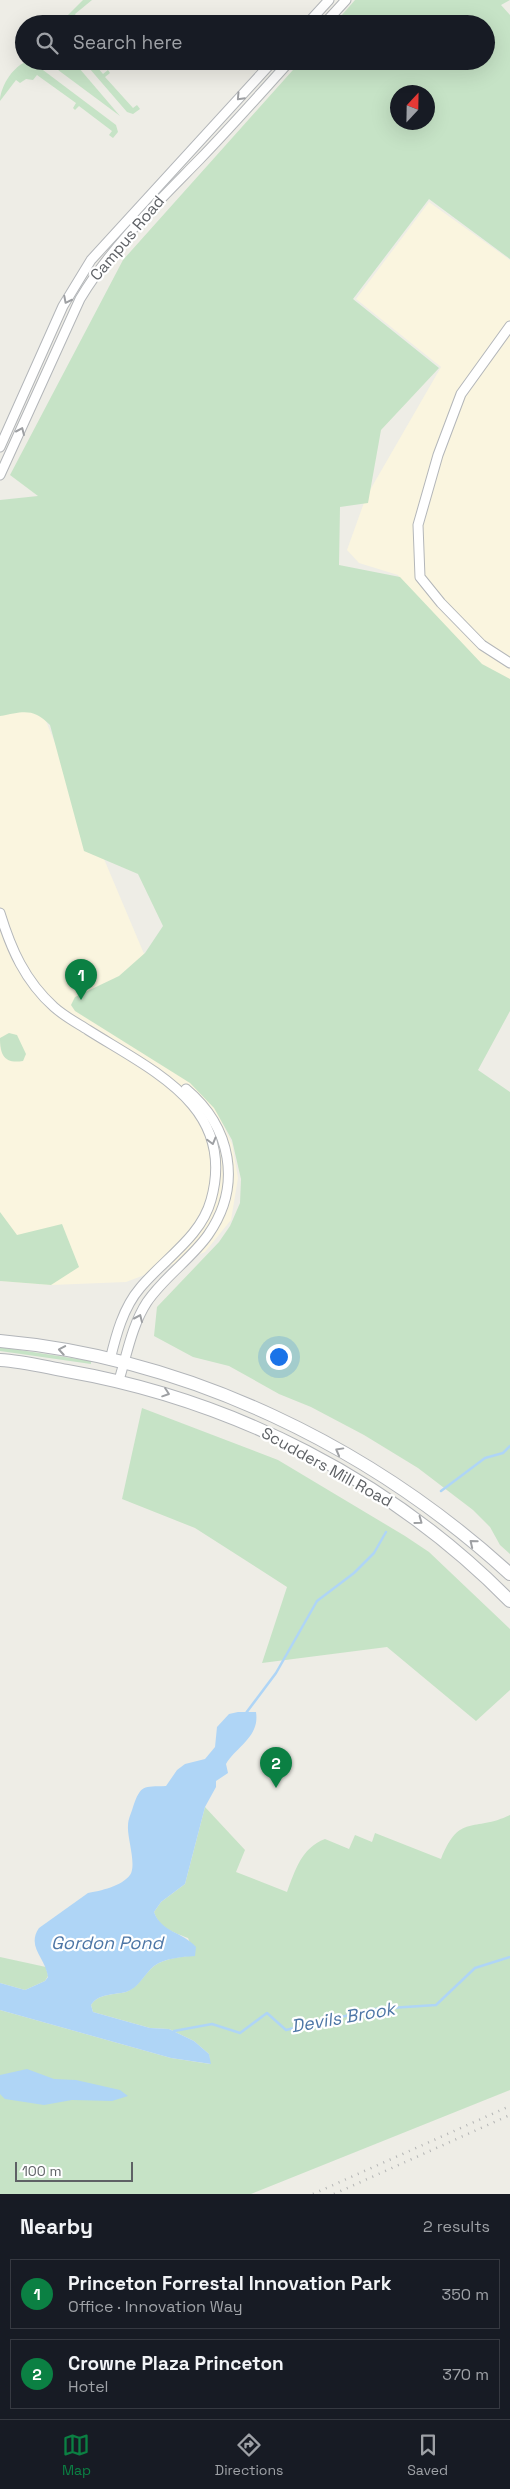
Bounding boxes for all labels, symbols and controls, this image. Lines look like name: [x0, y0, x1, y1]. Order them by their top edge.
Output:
search box: [15, 15, 495, 70]
icon: search: [33, 29, 61, 57]
text: Search here: [73, 30, 183, 55]
north arrow: [390, 85, 435, 130]
one-way arrow: [237, 92, 246, 101]
street label: Campus Road: [85, 191, 169, 285]
one-way arrow: [63, 295, 73, 304]
one-way arrow: [15, 427, 26, 436]
pin: 1: [65, 959, 97, 1000]
one-way arrow: [206, 1137, 216, 1145]
one-way arrow: [133, 1314, 144, 1323]
your location: [266, 1344, 292, 1370]
one-way arrow: [57, 1346, 66, 1356]
one-way arrow: [161, 1387, 169, 1397]
street label: Scudders Mill Road: [258, 1422, 396, 1512]
one-way arrow: [336, 1447, 345, 1457]
one-way arrow: [413, 1515, 423, 1524]
one-way arrow: [469, 1540, 478, 1549]
pin: 2: [260, 1747, 292, 1788]
water label: Gordon Pond: [51, 1931, 165, 1954]
water label: Devils Brook: [289, 1996, 399, 2037]
scale bar: [15, 2159, 132, 2182]
text: 100 m: [22, 2162, 61, 2180]
text: Nearby: [20, 2213, 93, 2240]
text: 2 results: [423, 2216, 490, 2237]
text: Princeton Forrestal Innovation Park: [68, 2271, 391, 2296]
text: 1: [33, 2284, 41, 2305]
text: 350 m: [442, 2284, 489, 2305]
text: Office · Innovation Way: [68, 2296, 242, 2317]
text: Crowne Plaza Princeton: [68, 2351, 284, 2376]
text: 2: [32, 2364, 42, 2385]
text: 370 m: [442, 2364, 489, 2385]
text: Hotel: [68, 2376, 109, 2397]
tab: Map: [62, 2431, 91, 2479]
tab: Directions: [215, 2431, 283, 2479]
tab: Saved: [407, 2431, 448, 2479]

